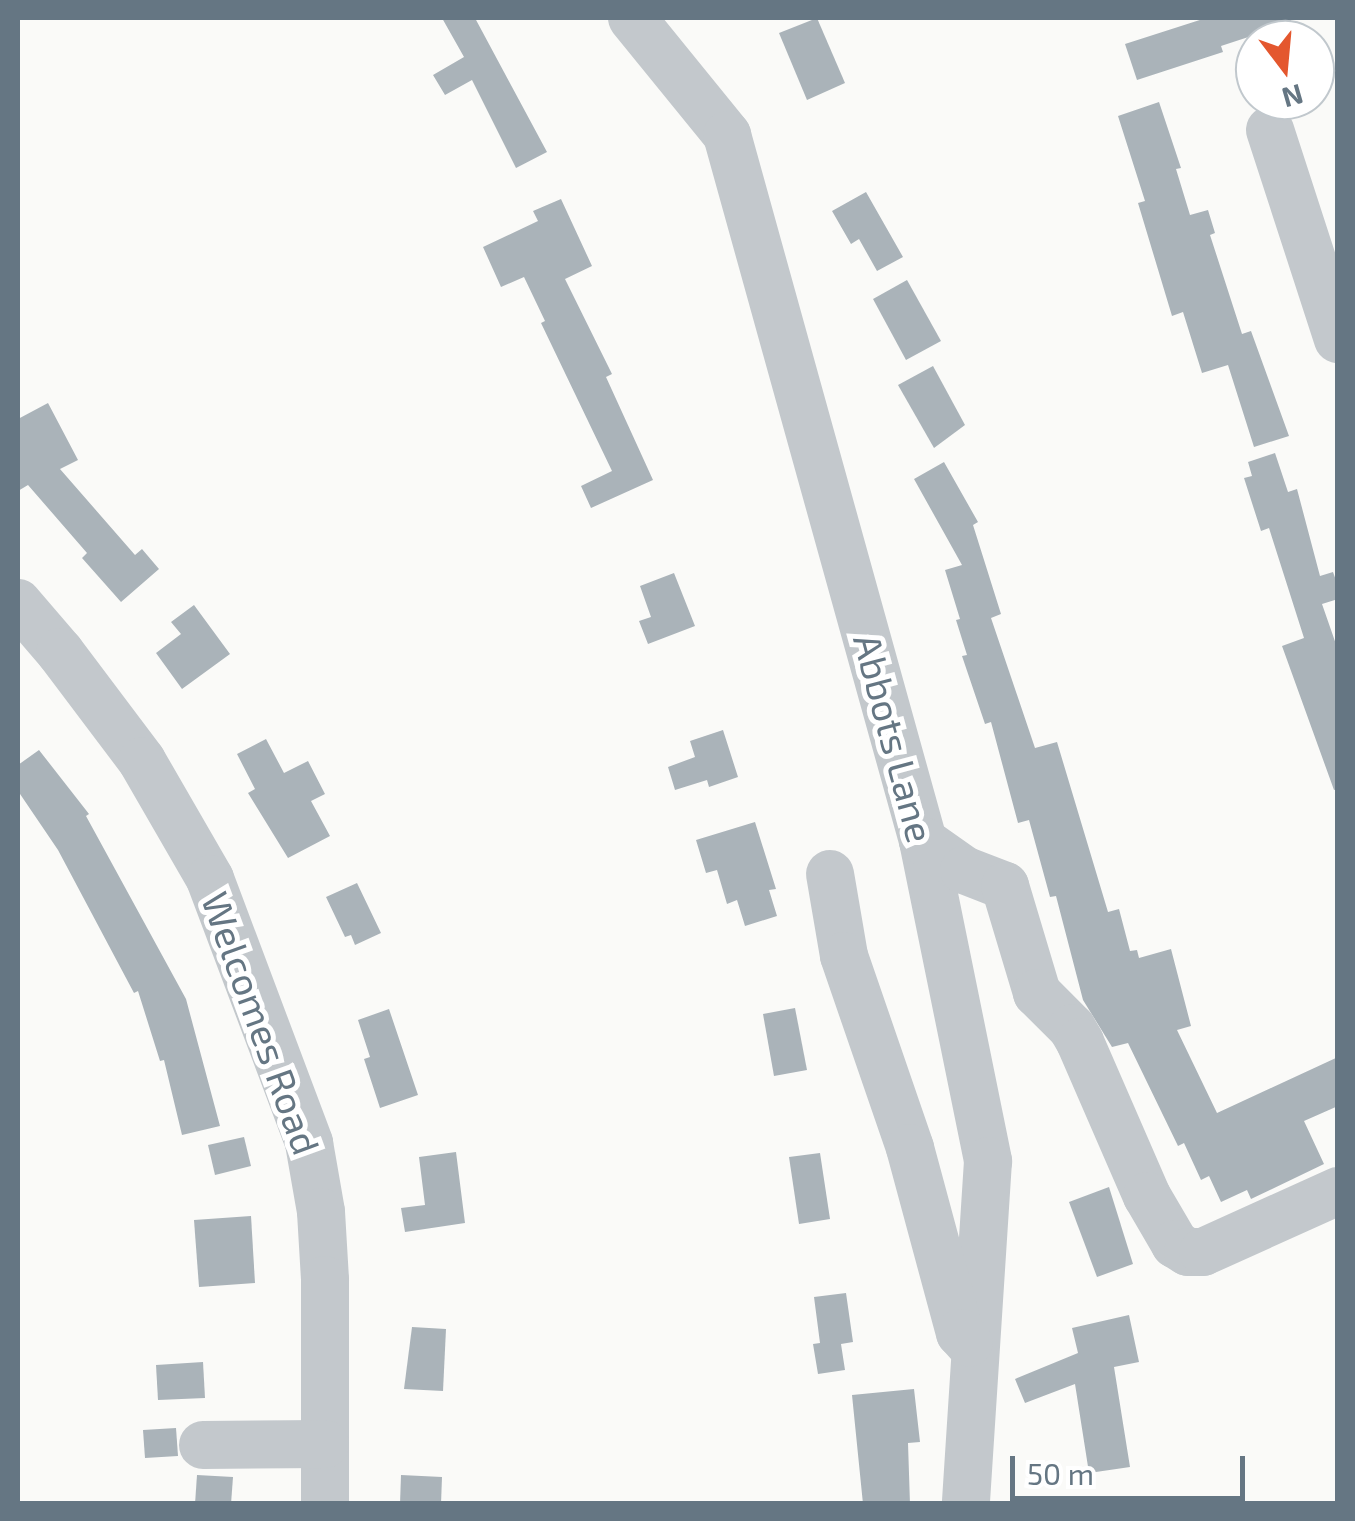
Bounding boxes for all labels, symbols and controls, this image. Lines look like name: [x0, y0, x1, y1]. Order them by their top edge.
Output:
north arrow: [1235, 20, 1335, 120]
text: N: [1278, 78, 1307, 116]
street label: Abbots Lane: [844, 629, 944, 847]
street label: Welcomes Road: [192, 886, 330, 1160]
scale bar: [1015, 1436, 1250, 1498]
text: 50 m: [1027, 1455, 1094, 1491]

